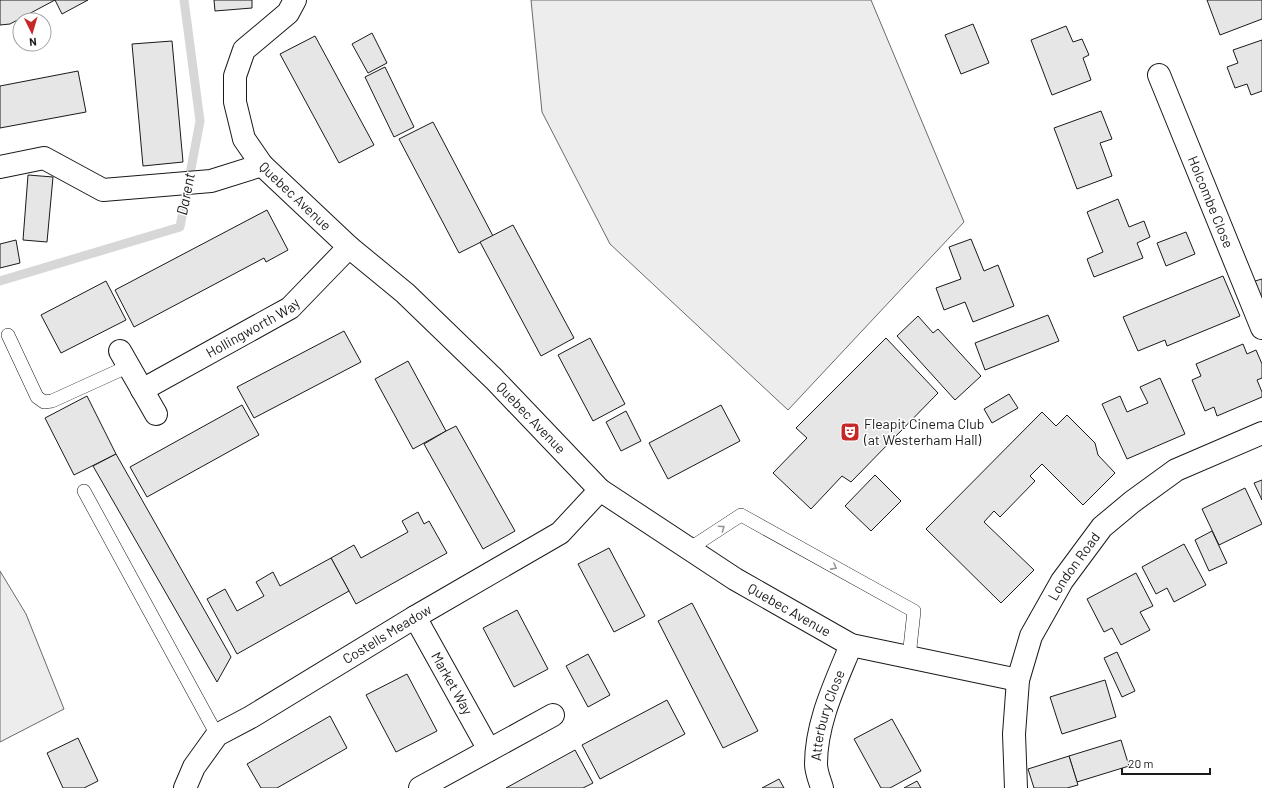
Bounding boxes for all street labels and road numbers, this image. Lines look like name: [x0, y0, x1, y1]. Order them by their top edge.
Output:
street label: Holcombe Close: [1185, 153, 1237, 250]
street label: Quebec Avenue: [256, 158, 335, 234]
street label: Hollingworth Way: [203, 294, 303, 361]
street label: Quebec Avenue: [493, 378, 570, 457]
street label: London Road: [1044, 529, 1103, 603]
street label: Quebec Avenue: [745, 579, 834, 640]
street label: Costells Meadow: [339, 600, 434, 667]
street label: Market Way: [428, 649, 477, 718]
street label: Atterbury Close: [807, 667, 848, 761]

